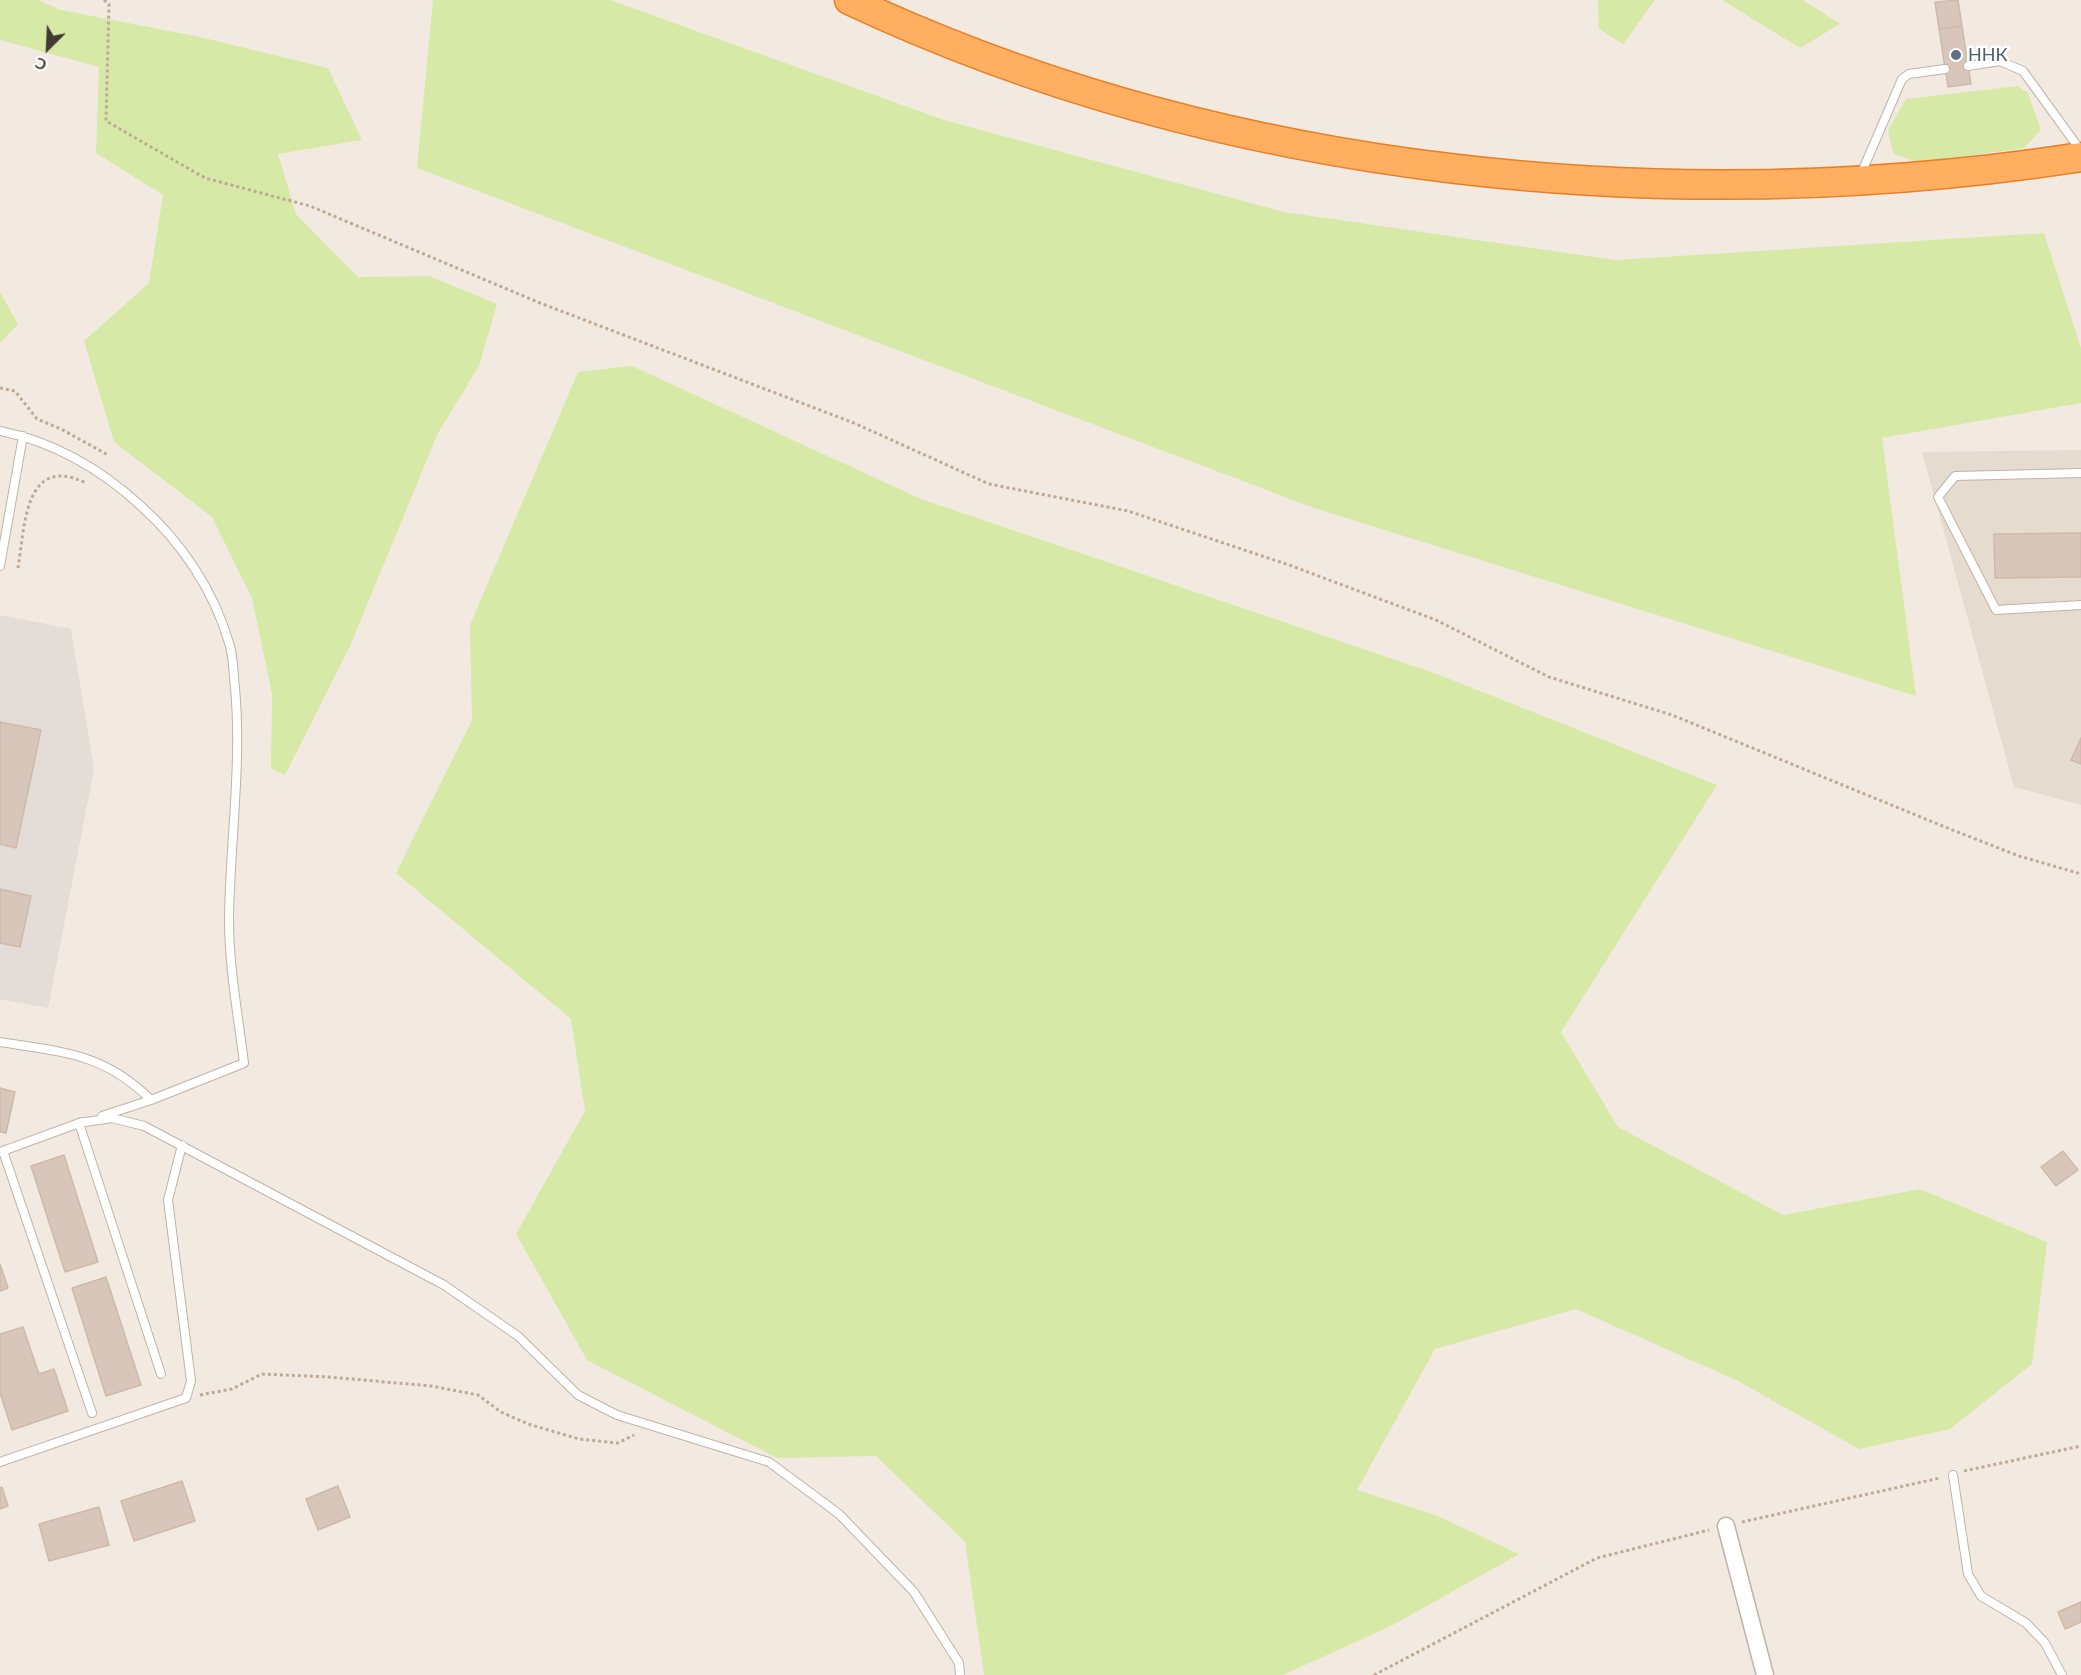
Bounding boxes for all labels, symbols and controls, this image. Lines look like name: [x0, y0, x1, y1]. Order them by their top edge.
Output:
north arrow: [18, 18, 78, 78]
place label: ННК: [1968, 44, 2008, 66]
marker: ННК: [1949, 48, 1963, 62]
text: С: [32, 54, 49, 76]

